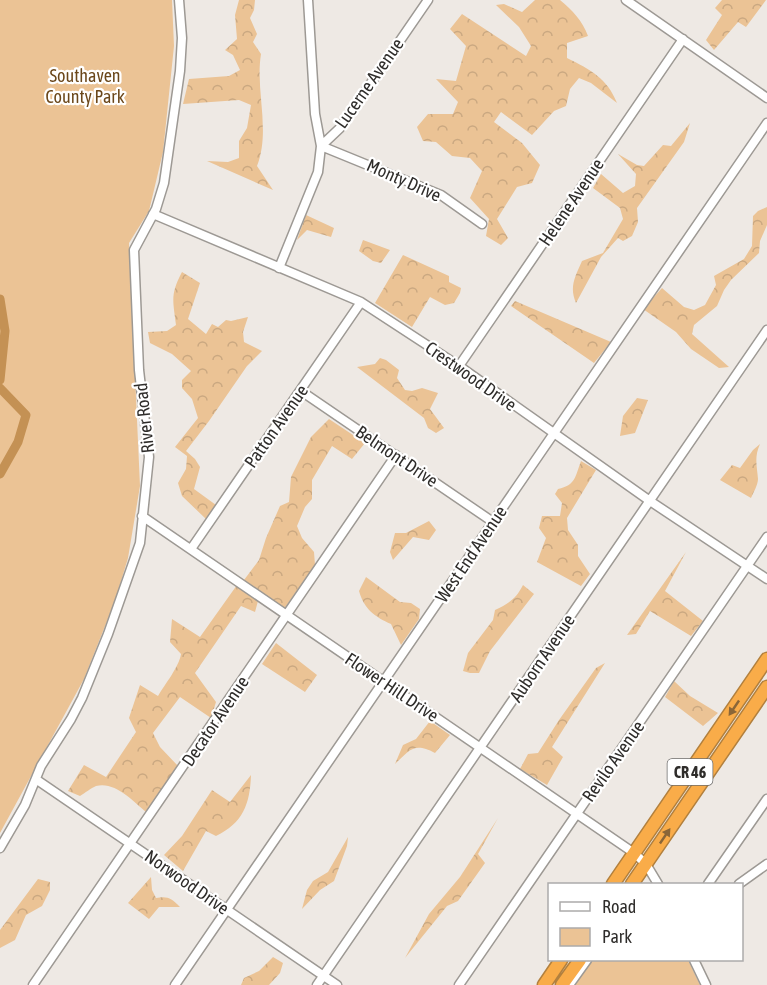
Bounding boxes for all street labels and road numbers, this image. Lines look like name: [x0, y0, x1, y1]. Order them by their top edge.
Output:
street label: Lucerne Avenue: [330, 34, 408, 132]
street label: Monty Drive: [364, 154, 444, 206]
street label: Helene Avenue: [534, 154, 608, 250]
street label: Crestwood Drive: [421, 337, 521, 415]
street label: Patton Avenue: [240, 380, 312, 472]
street label: River Road: [130, 382, 158, 454]
street label: Belmont Drive: [352, 421, 442, 491]
street label: West End Avenue: [431, 502, 511, 606]
street label: Auborn Avenue: [505, 610, 579, 706]
street label: Flower Hill Drive: [341, 648, 443, 726]
street label: Decator Avenue: [177, 672, 253, 770]
street label: Revilo Avenue: [577, 717, 649, 805]
road number: CR 46: [668, 759, 712, 785]
street label: Norwood Drive: [141, 845, 233, 919]

